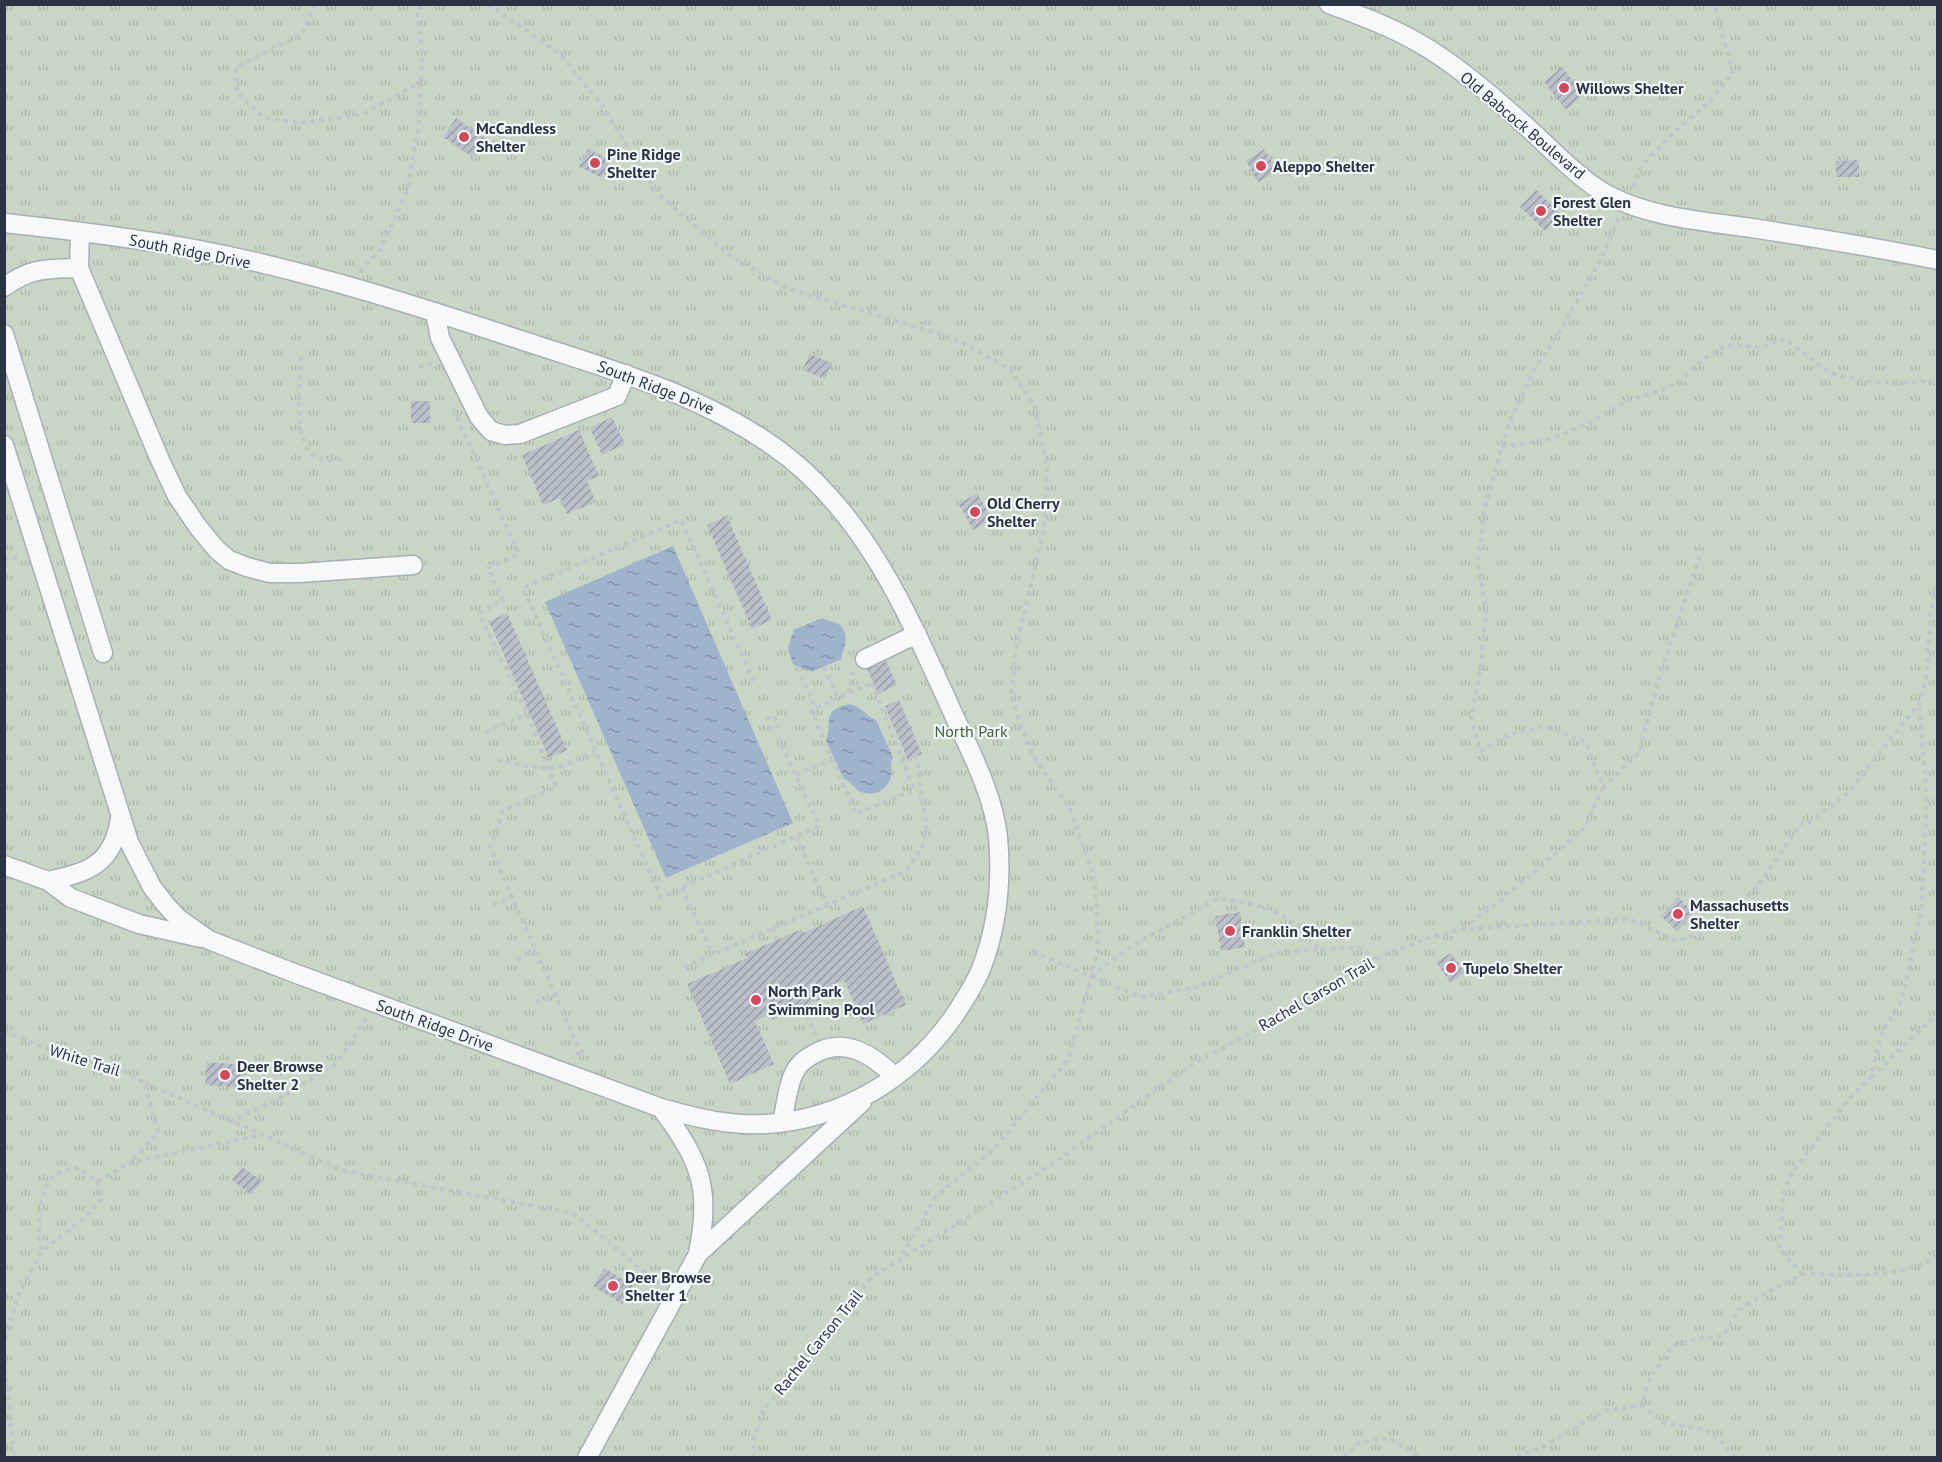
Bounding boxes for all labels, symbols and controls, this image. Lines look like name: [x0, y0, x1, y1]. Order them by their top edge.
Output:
street label: Old Babcock Boulevard: [1456, 67, 1590, 183]
place label: Willows Shelter: [1576, 78, 1684, 98]
marker: Willows Shelter: [1557, 81, 1571, 95]
place label: McCandless Shelter: [476, 118, 556, 156]
marker: McCandless Shelter: [457, 130, 471, 144]
place label: Pine Ridge Shelter: [607, 144, 681, 182]
marker: Pine Ridge Shelter: [588, 156, 602, 170]
place label: Aleppo Shelter: [1273, 156, 1375, 176]
marker: Aleppo Shelter: [1254, 159, 1268, 173]
place label: Forest Glen Shelter: [1553, 192, 1631, 230]
marker: Forest Glen Shelter: [1534, 204, 1548, 218]
street label: South Ridge Drive: [128, 229, 252, 273]
street label: South Ridge Drive: [595, 356, 717, 418]
place label: Old Cherry Shelter: [987, 493, 1060, 531]
marker: Old Cherry Shelter: [968, 505, 982, 519]
park label: North Park: [934, 721, 1008, 741]
place label: Massachusetts Shelter: [1690, 895, 1789, 933]
marker: Massachusetts Shelter: [1671, 907, 1685, 921]
place label: Franklin Shelter: [1242, 921, 1352, 941]
marker: Franklin Shelter: [1223, 924, 1237, 938]
street label: Rachel Carson Trail: [1255, 953, 1378, 1035]
place label: Tupelo Shelter: [1463, 958, 1563, 978]
marker: Tupelo Shelter: [1444, 961, 1458, 975]
place label: North Park Swimming Pool: [768, 981, 874, 1019]
marker: North Park Swimming Pool: [749, 993, 763, 1007]
street label: South Ridge Drive: [374, 994, 496, 1056]
street label: White Trail: [47, 1040, 123, 1080]
place label: Deer Browse Shelter 2: [237, 1056, 323, 1094]
marker: Deer Browse Shelter 2: [218, 1068, 232, 1082]
place label: Deer Browse Shelter 1: [625, 1267, 711, 1305]
marker: Deer Browse Shelter 1: [606, 1279, 620, 1293]
street label: Rachel Carson Trail: [769, 1285, 867, 1399]

